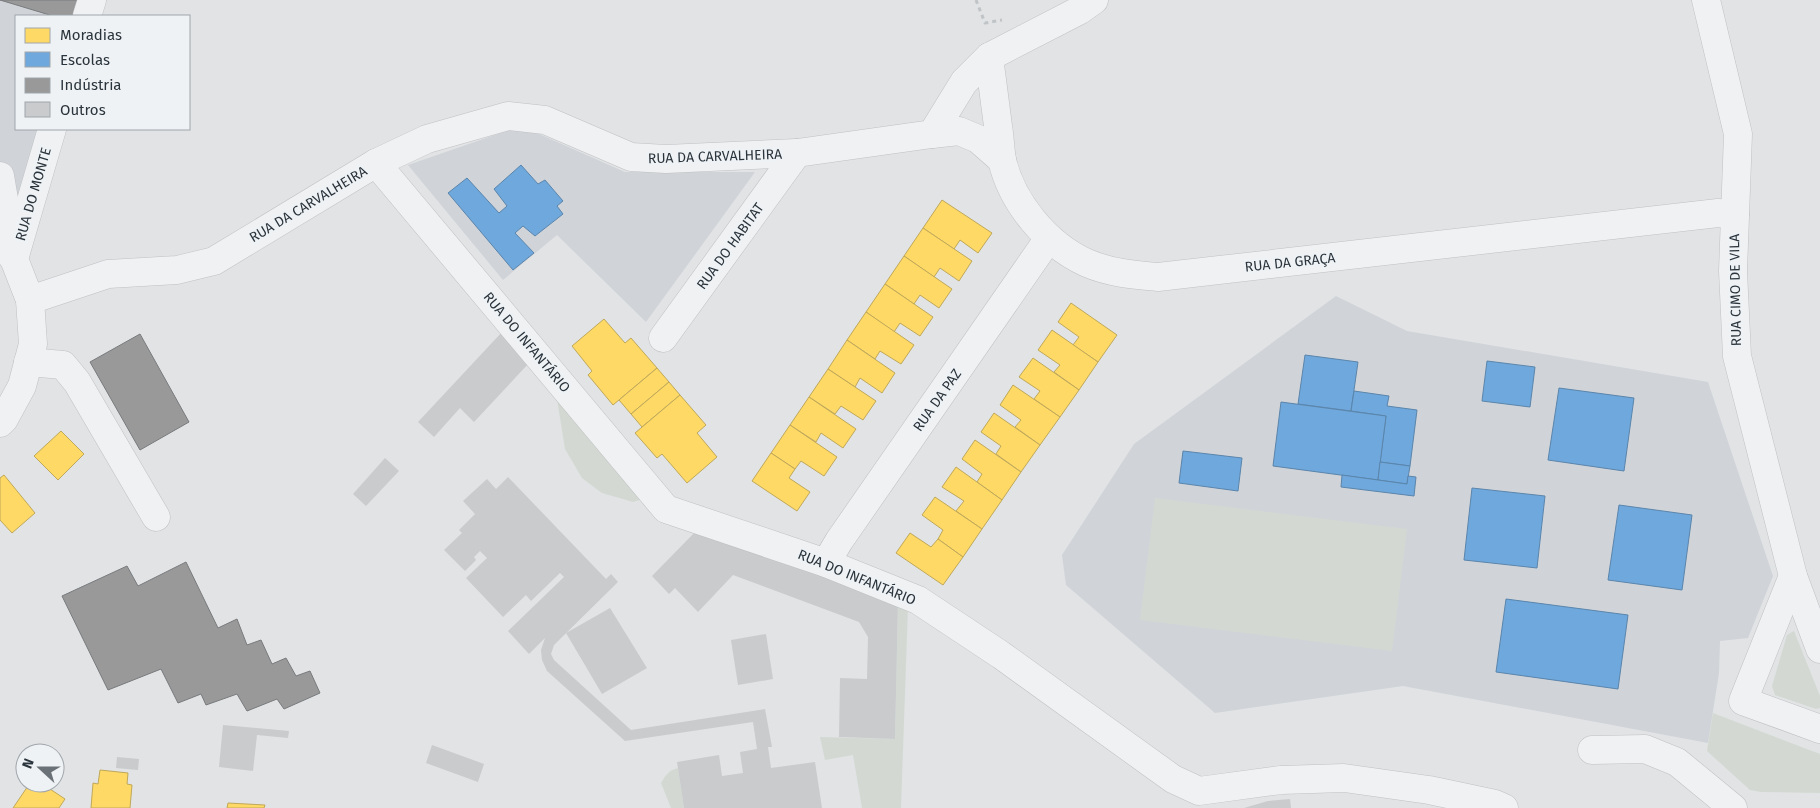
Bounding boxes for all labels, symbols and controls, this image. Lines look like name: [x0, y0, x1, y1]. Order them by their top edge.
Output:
legend: [15, 15, 190, 130]
text: Moradias: [60, 26, 122, 44]
text: Escolas: [60, 51, 110, 69]
text: Indústria: [60, 76, 122, 94]
text: Outros: [60, 101, 106, 119]
street label: RUA DO MONTE: [12, 145, 55, 243]
street label: RUA DA CARVALHEIRA: [648, 146, 782, 167]
street label: RUA DA CARVALHEIRA: [246, 163, 370, 246]
street label: RUA DO HABITAT: [693, 199, 768, 293]
street label: RUA CIMO DE VILA: [1726, 234, 1745, 346]
street label: RUA DA GRAÇA: [1244, 249, 1336, 276]
street label: RUA DO INFANTÁRIO: [480, 288, 574, 396]
street label: RUA DA PAZ: [910, 366, 965, 435]
street label: RUA DO INFANTÁRIO: [795, 545, 919, 609]
north arrow: [15, 743, 65, 793]
text: N: [19, 756, 38, 771]

